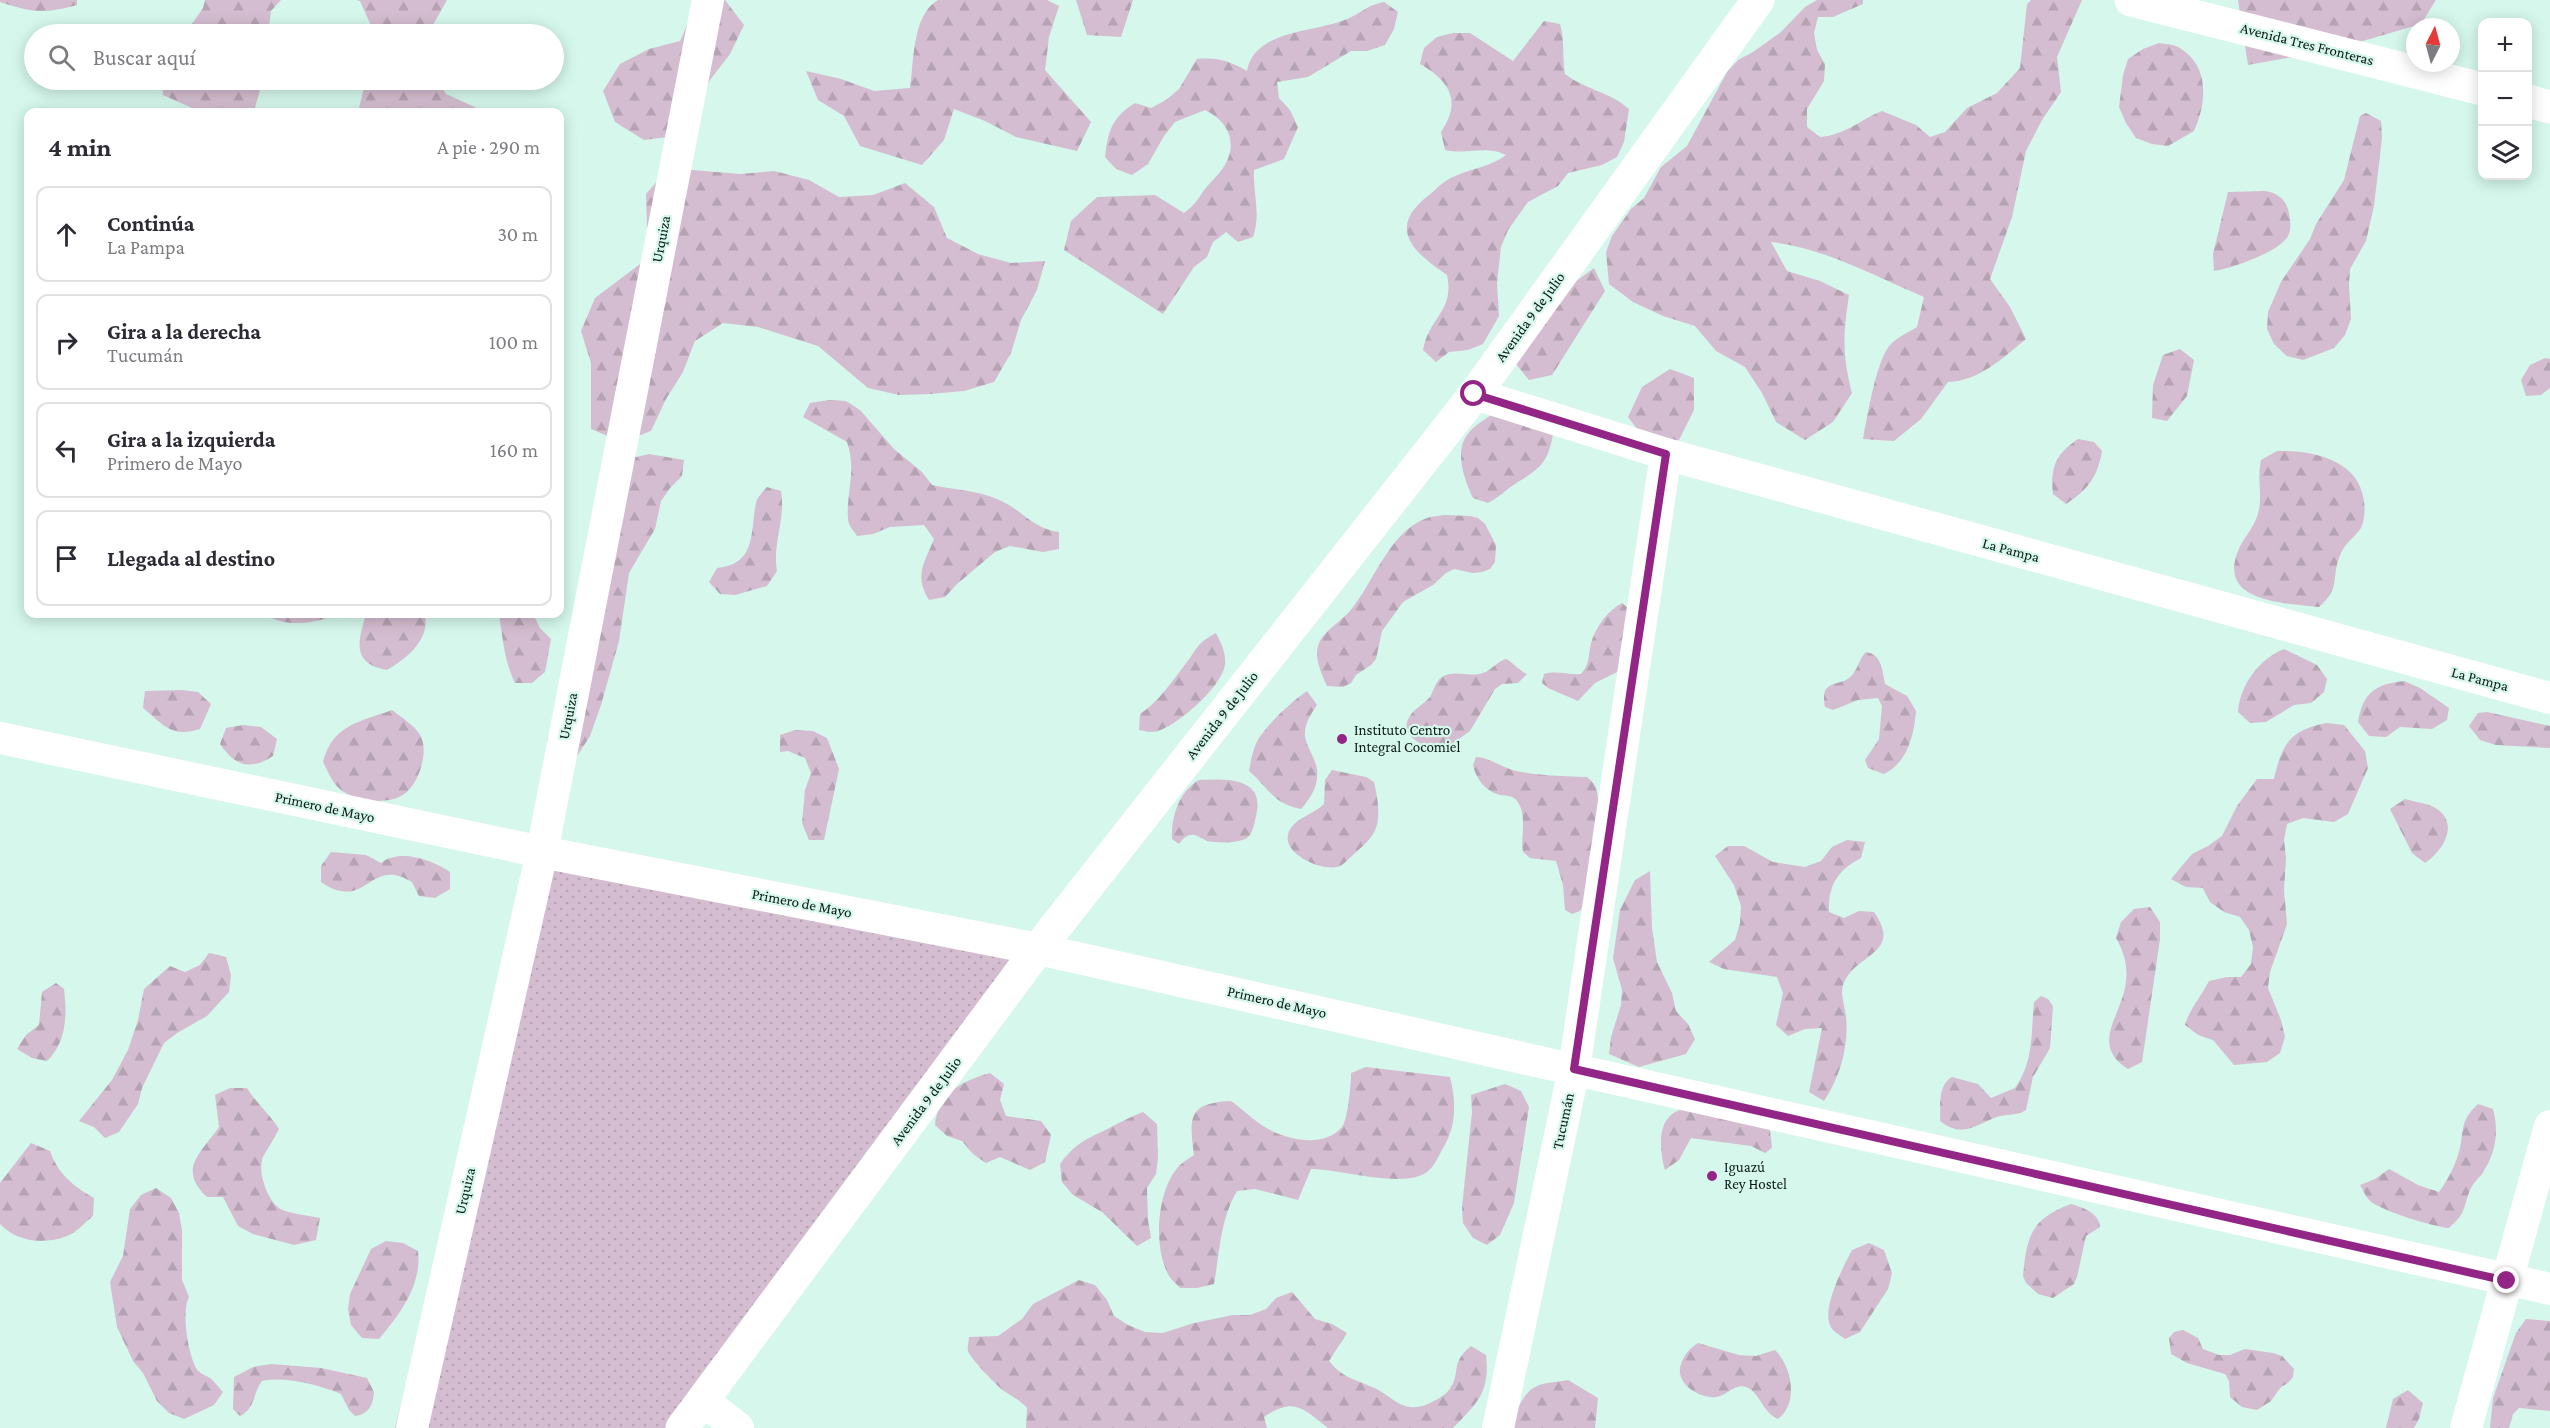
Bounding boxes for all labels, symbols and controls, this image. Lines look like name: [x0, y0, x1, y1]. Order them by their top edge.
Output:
north arrow: [2406, 18, 2460, 72]
map controls: [2478, 18, 2532, 180]
button: +: [2478, 18, 2532, 72]
street label: Avenida Tres Fronteras: [2239, 20, 2375, 68]
search box: [24, 24, 564, 90]
icon: search: [45, 41, 78, 74]
text: Buscar aquí: [93, 45, 195, 70]
button: −: [2478, 72, 2532, 126]
button: layers: [2478, 126, 2532, 180]
text: 4 min: [48, 133, 112, 162]
text: A pie · 290 m: [437, 136, 540, 158]
text: Continúa: [107, 211, 194, 236]
street label: Urquiza: [649, 214, 674, 264]
icon: ahead: [50, 218, 83, 251]
text: 30 m: [497, 223, 538, 245]
text: La Pampa: [107, 236, 185, 258]
street label: Avenida 9 de Julio: [1492, 269, 1569, 365]
text: Gira a la derecha: [107, 319, 261, 344]
icon: right: [50, 326, 83, 359]
text: 100 m: [489, 331, 538, 353]
text: Tucumán: [107, 344, 183, 366]
route start: [1460, 380, 1486, 406]
text: Gira a la izquierda: [107, 427, 276, 452]
icon: left: [50, 434, 83, 467]
text: 160 m: [490, 439, 538, 461]
text: Primero de Mayo: [107, 452, 242, 474]
street label: La Pampa: [1980, 535, 2041, 566]
icon: arrive: [50, 542, 83, 575]
text: Llegada al destino: [107, 546, 275, 571]
street label: La Pampa: [2449, 664, 2510, 695]
street label: Avenida 9 de Julio: [1183, 668, 1262, 763]
street label: Urquiza: [556, 691, 581, 741]
place label: Instituto Centro Integral Cocomiel: [1354, 722, 1460, 756]
marker: Instituto Centro Integral Cocomiel: [1335, 732, 1349, 746]
street label: Primero de Mayo: [273, 789, 376, 826]
street label: Primero de Mayo: [750, 885, 853, 922]
street label: Primero de Mayo: [1226, 983, 1328, 1022]
street label: Avenida 9 de Julio: [887, 1054, 965, 1149]
street label: Tucumán: [1549, 1091, 1577, 1151]
place label: Iguazú Rey Hostel: [1724, 1159, 1787, 1193]
street label: Urquiza: [452, 1166, 479, 1216]
marker: Iguazú Rey Hostel: [1705, 1169, 1719, 1183]
route end: [2493, 1267, 2519, 1293]

